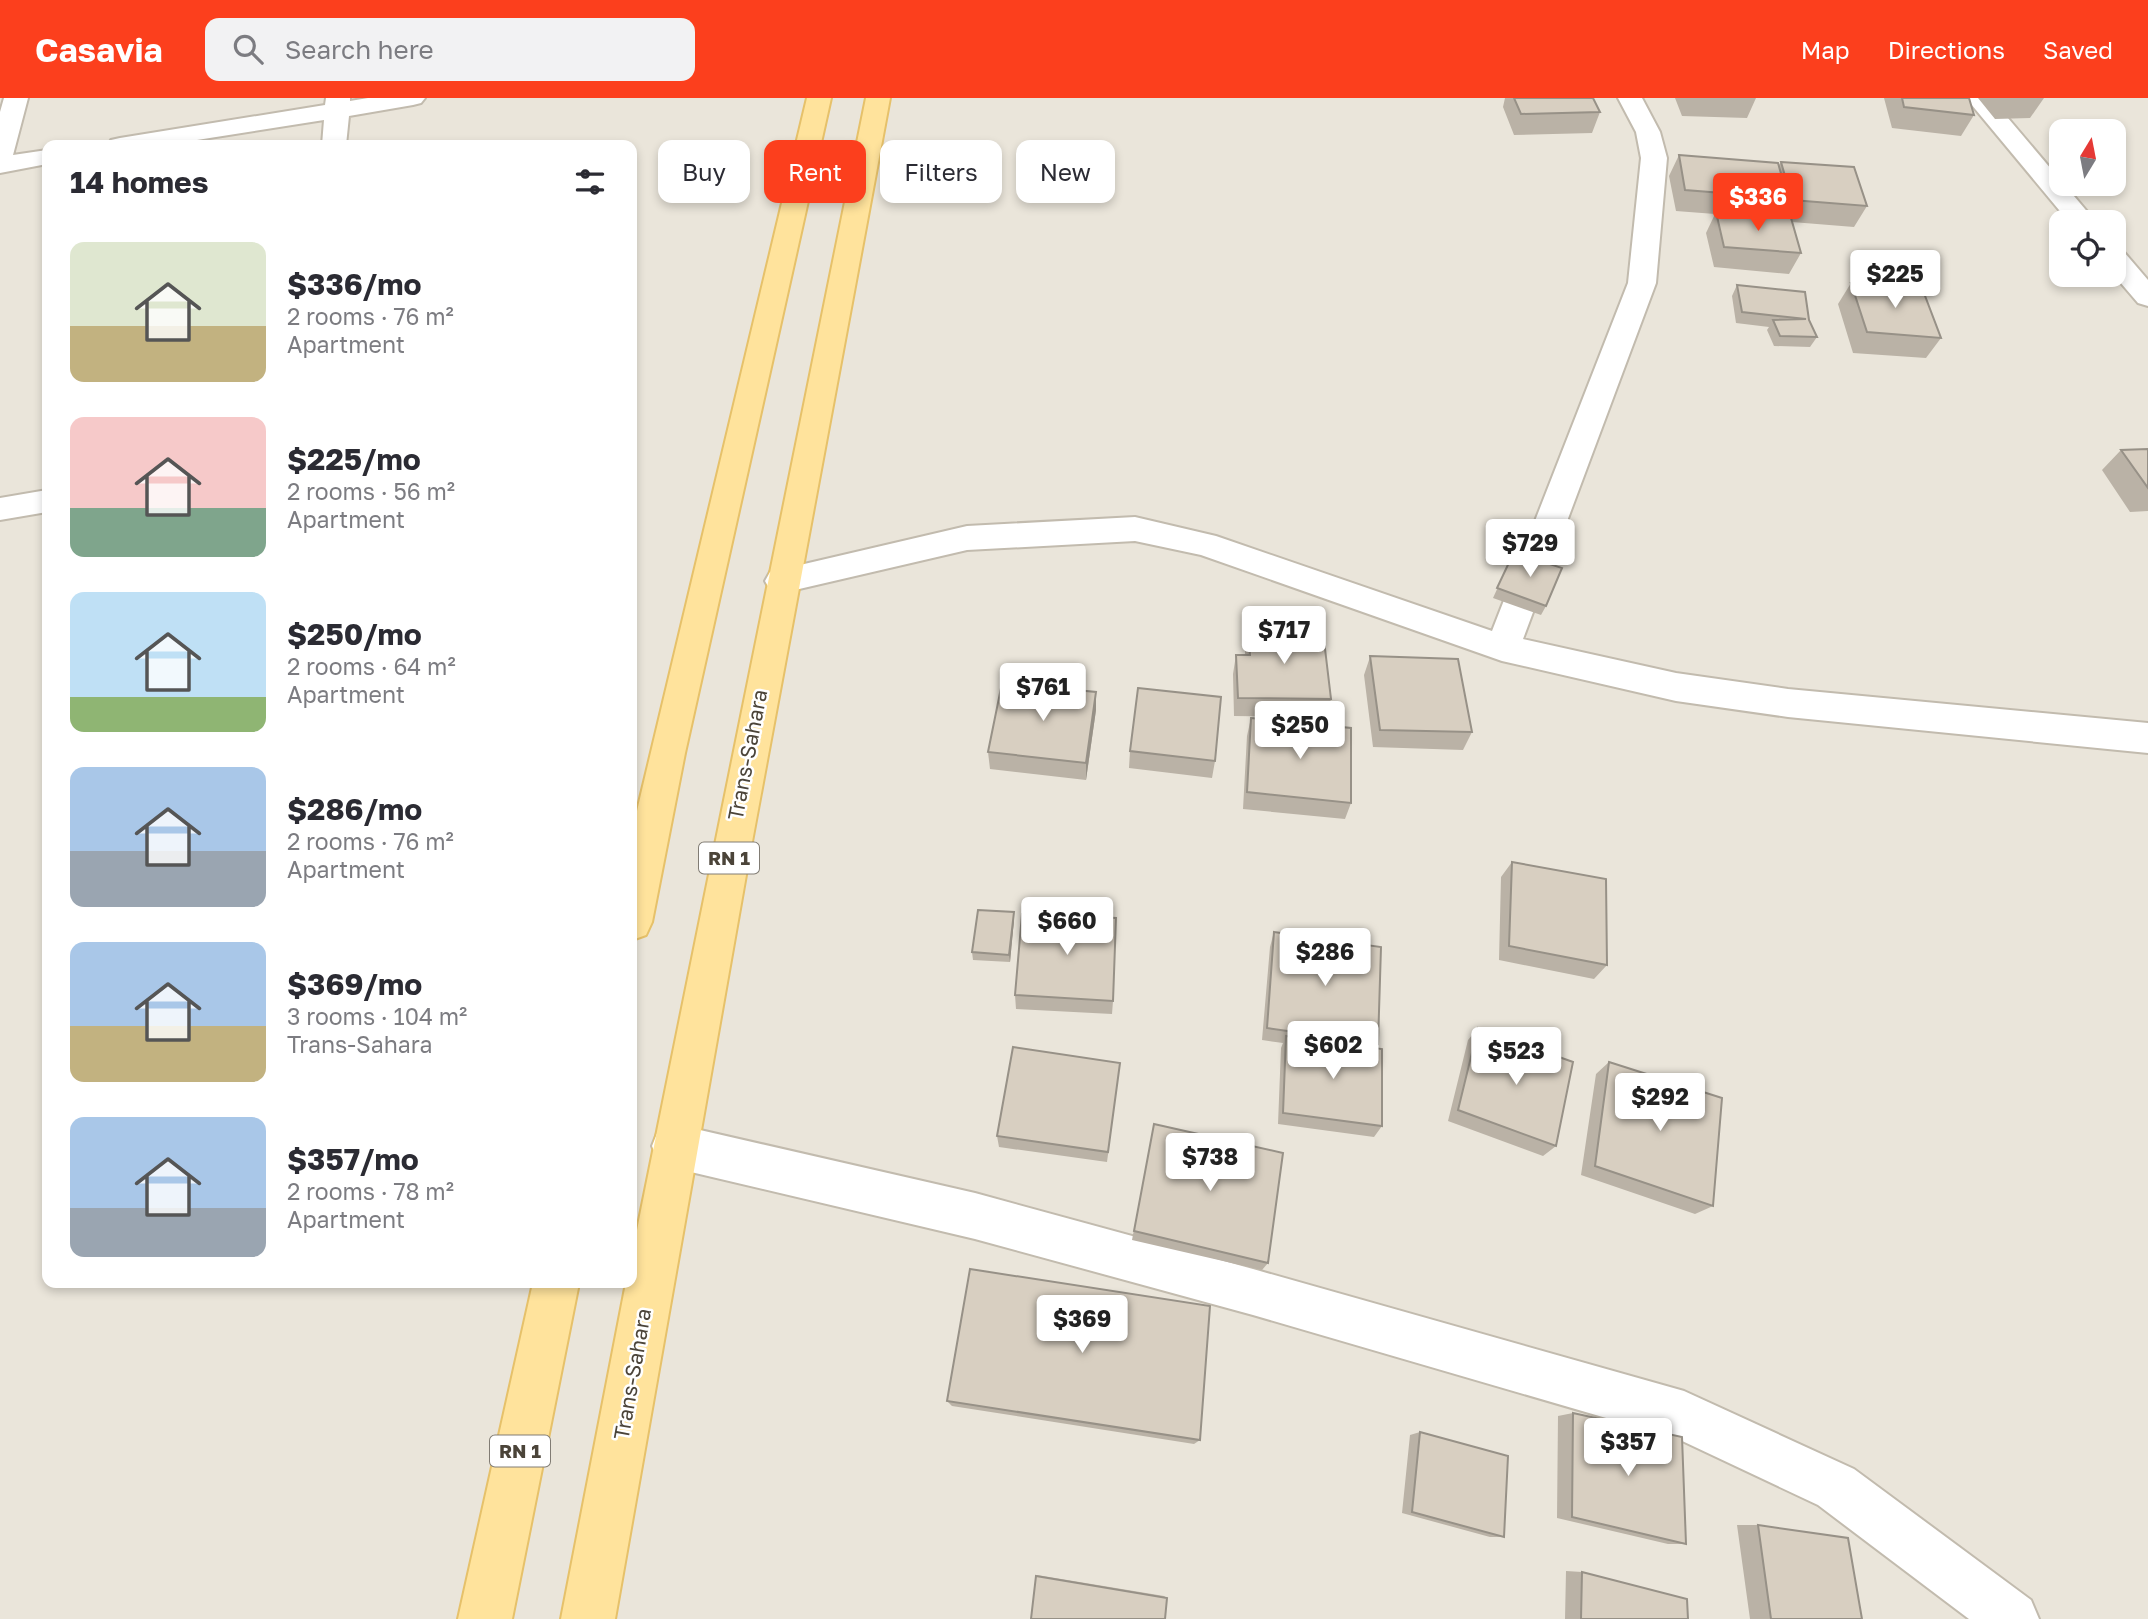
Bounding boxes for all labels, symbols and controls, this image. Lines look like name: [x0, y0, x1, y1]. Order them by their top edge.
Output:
search box: [205, 18, 695, 81]
text: Casavia: [35, 30, 163, 69]
icon: search: [229, 30, 267, 68]
text: Search here: [285, 34, 434, 65]
text: Map: [1801, 35, 1850, 64]
text: Directions: [1888, 35, 2005, 64]
text: Saved: [2043, 35, 2113, 64]
north arrow: [2049, 119, 2126, 196]
map controls: [2049, 119, 2126, 287]
chip: Buy: [658, 140, 750, 203]
chip: Rent: [764, 140, 866, 203]
chip: Filters: [880, 140, 1002, 203]
chip: New: [1016, 140, 1115, 203]
icon: filters: [571, 163, 609, 201]
text: 14 homes: [70, 164, 209, 200]
pin: $336: [1717, 174, 1799, 233]
text: $336: [1729, 182, 1787, 210]
button: locate: [2049, 210, 2126, 287]
pin: $225: [1854, 250, 1936, 310]
text: $225: [1866, 259, 1924, 287]
text: $336/mo: [287, 266, 421, 302]
icon: home: [126, 270, 210, 354]
text: 2 rooms · 76 m²: [287, 302, 454, 330]
text: Apartment: [287, 330, 405, 358]
text: $225/mo: [287, 441, 421, 477]
icon: home: [126, 445, 210, 529]
text: 2 rooms · 56 m²: [287, 477, 455, 505]
text: Apartment: [287, 505, 405, 533]
pin: $729: [1489, 519, 1571, 579]
text: $729: [1502, 528, 1558, 556]
pin: $717: [1243, 606, 1325, 666]
text: $717: [1258, 615, 1310, 643]
text: $250/mo: [287, 616, 422, 652]
icon: home: [126, 620, 210, 704]
text: 2 rooms · 64 m²: [287, 652, 456, 680]
pin: $761: [1002, 664, 1084, 723]
text: $761: [1016, 672, 1070, 700]
text: Apartment: [287, 680, 405, 708]
street label: Trans-Sahara: [722, 687, 772, 823]
pin: $250: [1259, 702, 1341, 761]
text: $250: [1271, 710, 1329, 738]
text: $286/mo: [287, 791, 422, 827]
icon: home: [126, 795, 210, 879]
text: 2 rooms · 76 m²: [287, 827, 454, 855]
road number: RN 1: [699, 842, 759, 874]
text: Apartment: [287, 855, 405, 883]
pin: $660: [1026, 898, 1108, 957]
text: $660: [1037, 906, 1097, 934]
pin: $286: [1284, 928, 1366, 988]
text: $286: [1296, 937, 1354, 965]
text: $369/mo: [287, 966, 422, 1002]
icon: home: [126, 970, 210, 1054]
text: 3 rooms · 104 m²: [287, 1002, 467, 1030]
pin: $602: [1292, 1021, 1374, 1081]
pin: $523: [1475, 1028, 1557, 1087]
text: Trans-Sahara: [287, 1030, 433, 1058]
text: $602: [1304, 1030, 1363, 1058]
text: $523: [1487, 1036, 1545, 1064]
pin: $292: [1619, 1074, 1701, 1133]
text: $292: [1631, 1082, 1689, 1110]
pin: $738: [1169, 1134, 1251, 1193]
text: $357/mo: [287, 1141, 419, 1177]
text: $738: [1182, 1142, 1238, 1170]
icon: home: [126, 1145, 210, 1229]
text: 2 rooms · 78 m²: [287, 1177, 454, 1205]
text: Apartment: [287, 1205, 405, 1233]
pin: $369: [1041, 1296, 1123, 1355]
text: $369: [1053, 1304, 1111, 1332]
street label: Trans-Sahara: [608, 1306, 656, 1442]
pin: $357: [1587, 1418, 1669, 1478]
text: $357: [1600, 1427, 1656, 1455]
road number: RN 1: [490, 1436, 550, 1466]

